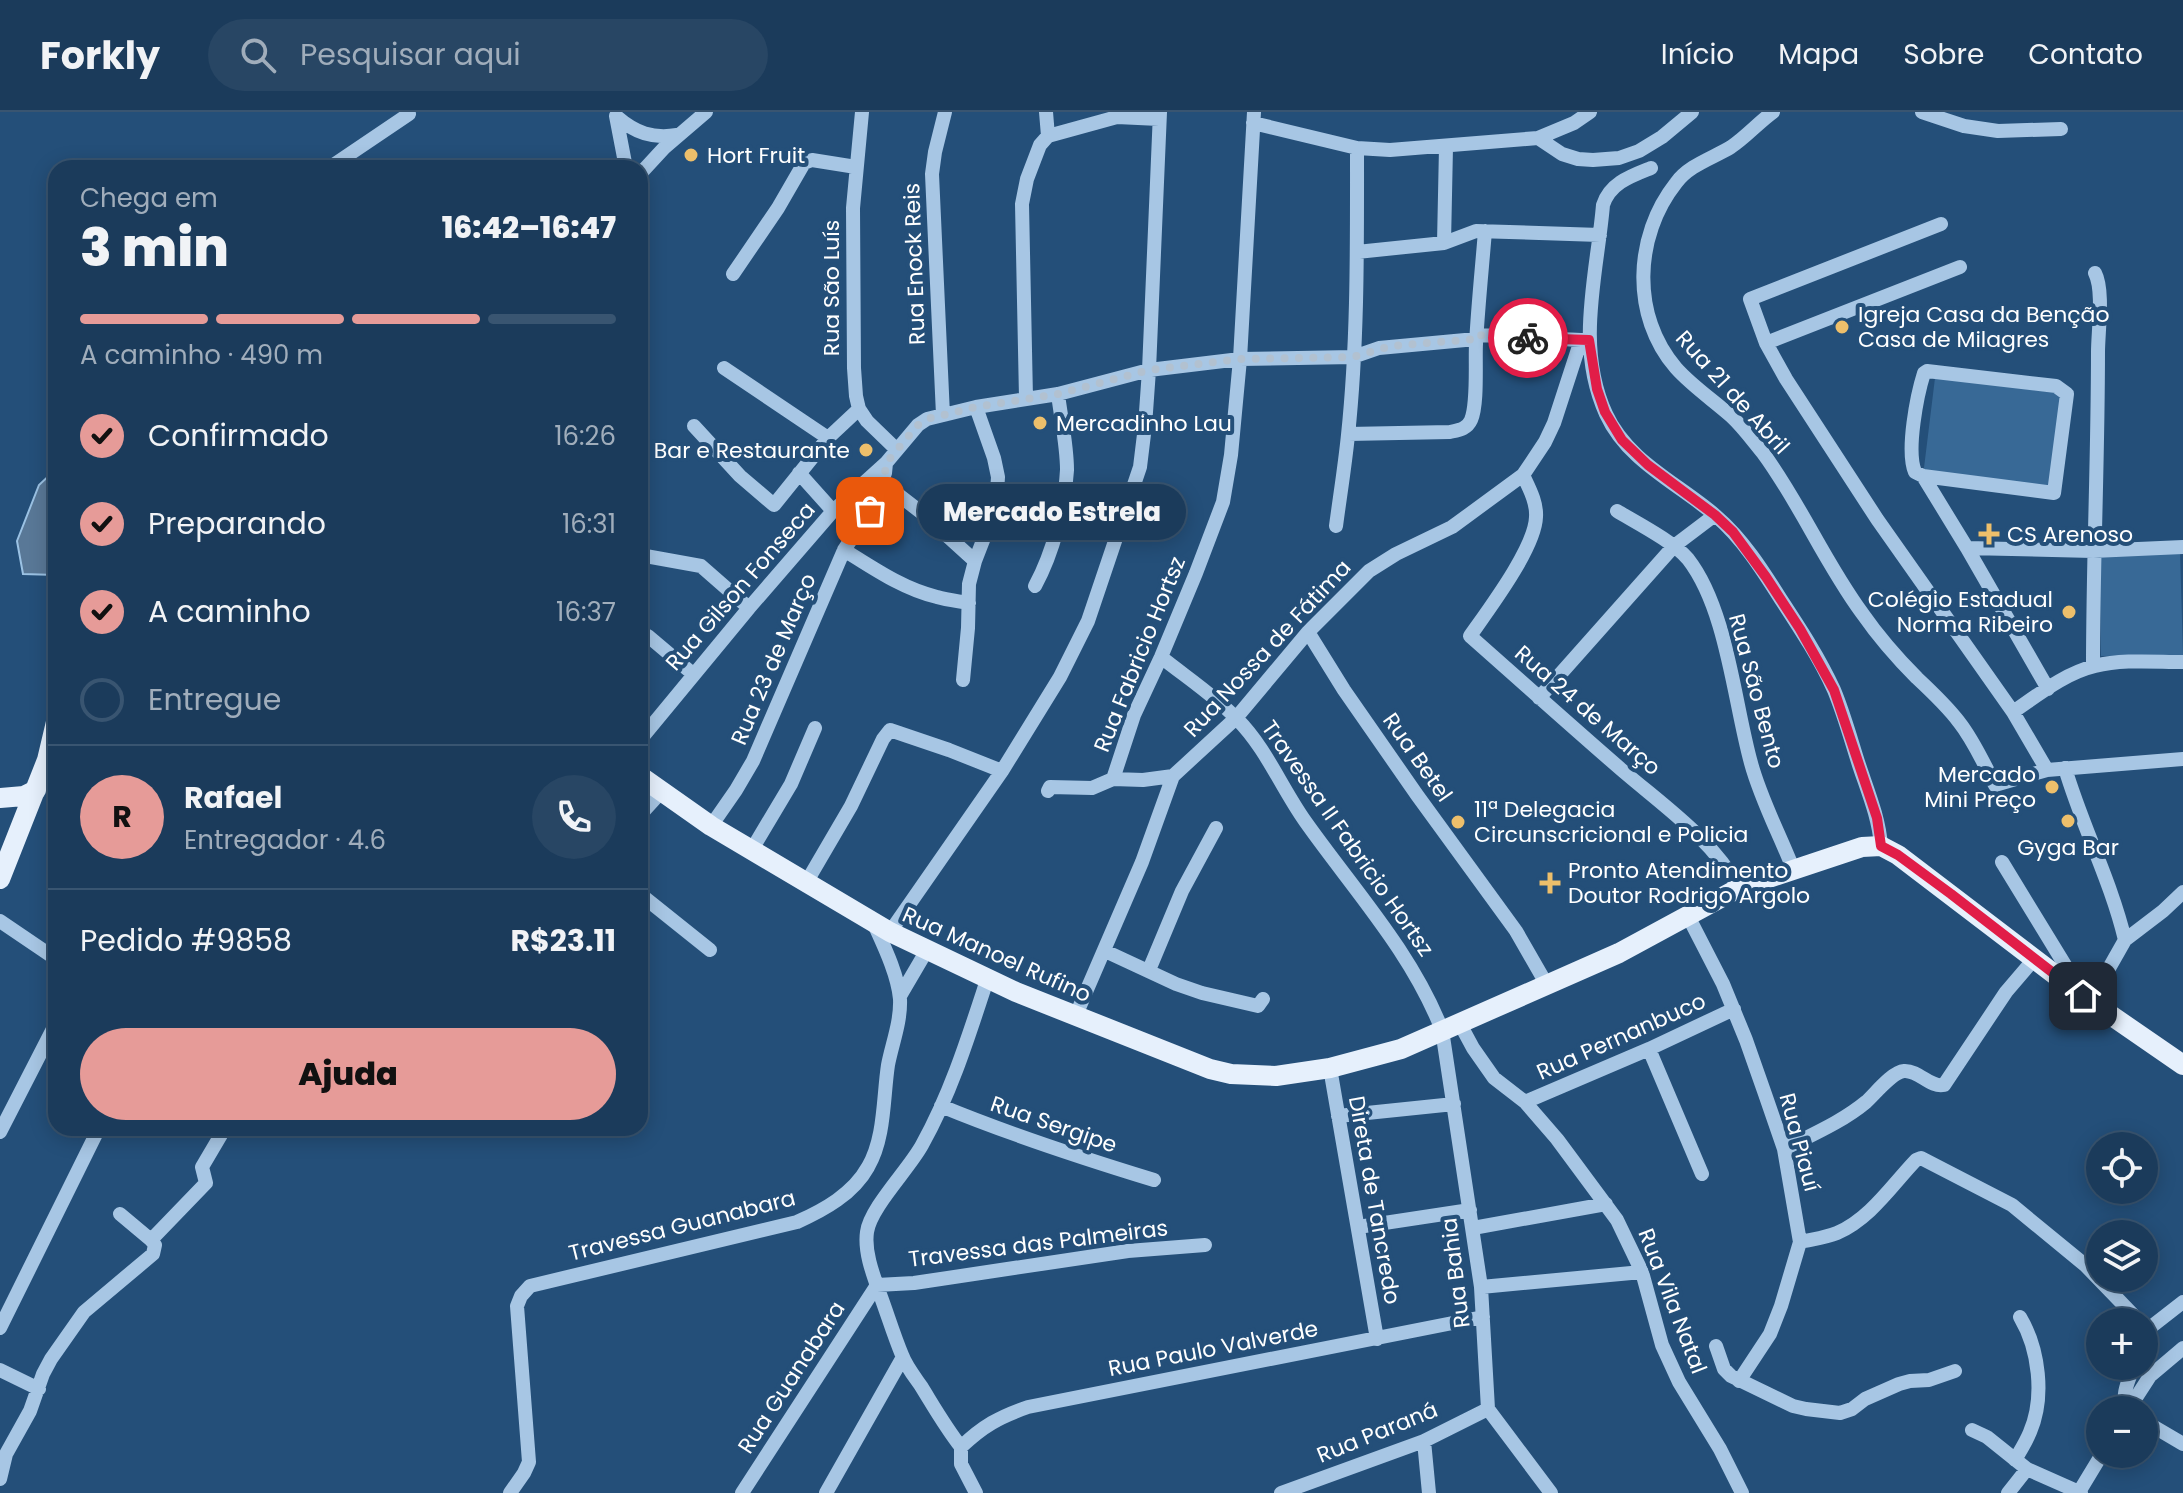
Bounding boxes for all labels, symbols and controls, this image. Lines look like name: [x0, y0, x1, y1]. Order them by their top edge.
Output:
search box: [208, 19, 768, 91]
text: Forkly: [40, 29, 160, 82]
icon: search: [236, 33, 280, 77]
text: Pesquisar aqui: [300, 33, 521, 76]
text: Início: [1661, 35, 1734, 74]
text: Mapa: [1778, 35, 1859, 74]
text: Sobre: [1903, 35, 1984, 74]
text: Contato: [2028, 35, 2143, 74]
place label: Hort Fruit: [707, 140, 805, 171]
marker: Hort Fruit: [682, 146, 700, 164]
text: Chega em: [80, 180, 218, 216]
street label: Rua Enock Reis: [896, 182, 933, 346]
text: 16:42–16:47: [442, 206, 616, 249]
text: 3 min: [80, 211, 229, 284]
street label: Rua São Luís: [816, 220, 847, 356]
courier: [1488, 298, 1568, 378]
place label: Igreja Casa da Benção Casa de Milagres: [1858, 299, 2110, 355]
icon: bike: [1506, 316, 1550, 360]
marker: Igreja Casa da Benção Casa de Milagres: [1833, 318, 1851, 336]
street label: Rua 21 de Abril: [1669, 324, 1797, 461]
text: A caminho · 490 m: [80, 337, 323, 373]
place label: Mercadinho Lau: [1056, 408, 1232, 439]
icon: check: [80, 414, 124, 458]
text: Confirmado: [148, 414, 329, 457]
marker: Mercadinho Lau: [1031, 414, 1049, 432]
text: 16:26: [554, 418, 616, 454]
place label: Bar e Restaurante: [654, 435, 850, 466]
marker: Bar e Restaurante: [857, 441, 875, 459]
pin: [836, 477, 904, 545]
callout: Mercado Estrela: [918, 483, 1186, 539]
icon: bag: [848, 489, 892, 533]
text: Mercado Estrela: [943, 494, 1161, 530]
street label: Rua Gilson Fonseca: [658, 495, 822, 677]
icon: check: [80, 502, 124, 546]
text: Preparando: [148, 502, 326, 545]
text: 16:31: [562, 506, 616, 542]
place label: CS Arenoso: [2007, 519, 2133, 550]
marker: CS Arenoso: [1978, 523, 2000, 545]
street label: Rua Fabricio Hortsz: [1086, 552, 1193, 757]
street label: Rua Nossa de Fátima: [1177, 553, 1358, 744]
street label: Rua 23 de Março: [723, 569, 824, 750]
place label: Colégio Estadual Norma Ribeiro: [1868, 584, 2053, 640]
icon: check: [80, 590, 124, 634]
text: A caminho: [148, 590, 311, 633]
text: 16:37: [556, 594, 616, 630]
marker: Colégio Estadual Norma Ribeiro: [2060, 603, 2078, 621]
street label: Rua São Bento: [1721, 610, 1792, 772]
street label: Rua 24 de Março: [1508, 638, 1667, 783]
text: Entregue: [148, 678, 281, 721]
street label: Rua Betel: [1376, 706, 1460, 808]
street label: Travessa II Fabricio Hortsz: [1254, 714, 1441, 962]
place label: Mercado Mini Preço: [1924, 759, 2036, 815]
button: phone: [532, 775, 616, 859]
text: Rafael: [184, 776, 282, 819]
marker: Mercado Mini Preço: [2043, 778, 2061, 796]
place label: 11ª Delegacia Circunscricional e Policia: [1474, 794, 1748, 850]
text: R: [112, 795, 132, 838]
marker: Gyga Bar: [2059, 812, 2077, 830]
marker: 11ª Delegacia Circunscricional e Policia: [1449, 813, 1467, 831]
text: Entregador · 4.6: [184, 822, 386, 858]
place label: Gyga Bar: [2017, 832, 2119, 863]
place label: Pronto Atendimento Doutor Rodrigo Argolo: [1568, 855, 1810, 911]
marker: Pronto Atendimento Doutor Rodrigo Argolo: [1539, 872, 1561, 894]
street label: Rua Manoel Rufino: [898, 899, 1096, 1010]
text: Pedido #9858: [80, 919, 292, 962]
text: R$23.11: [510, 919, 616, 962]
pin: [2049, 962, 2117, 1030]
icon: home: [2061, 974, 2105, 1018]
street label: Rua Pernanbuco: [1532, 985, 1711, 1088]
button: Ajuda: [80, 1028, 616, 1120]
street label: Rua Sergipe: [986, 1088, 1121, 1161]
street label: Rua Piauí: [1772, 1089, 1828, 1195]
street label: Direta de Tancredo: [1341, 1094, 1408, 1307]
map controls: [2086, 1132, 2158, 1468]
button: locate: [2086, 1132, 2158, 1204]
street label: Travessa Guanabara: [566, 1182, 799, 1269]
street label: Travessa das Palmeiras: [907, 1212, 1170, 1275]
street label: Rua Bahia: [1433, 1216, 1478, 1330]
button: layers: [2086, 1220, 2158, 1292]
street label: Rua Vila Natal: [1631, 1224, 1714, 1378]
street label: Rua Guanabara: [730, 1295, 852, 1460]
button: +: [2086, 1308, 2158, 1380]
street label: Rua Paulo Valverde: [1106, 1313, 1321, 1384]
street label: Rua Paraná: [1312, 1394, 1442, 1471]
button: −: [2086, 1396, 2158, 1468]

